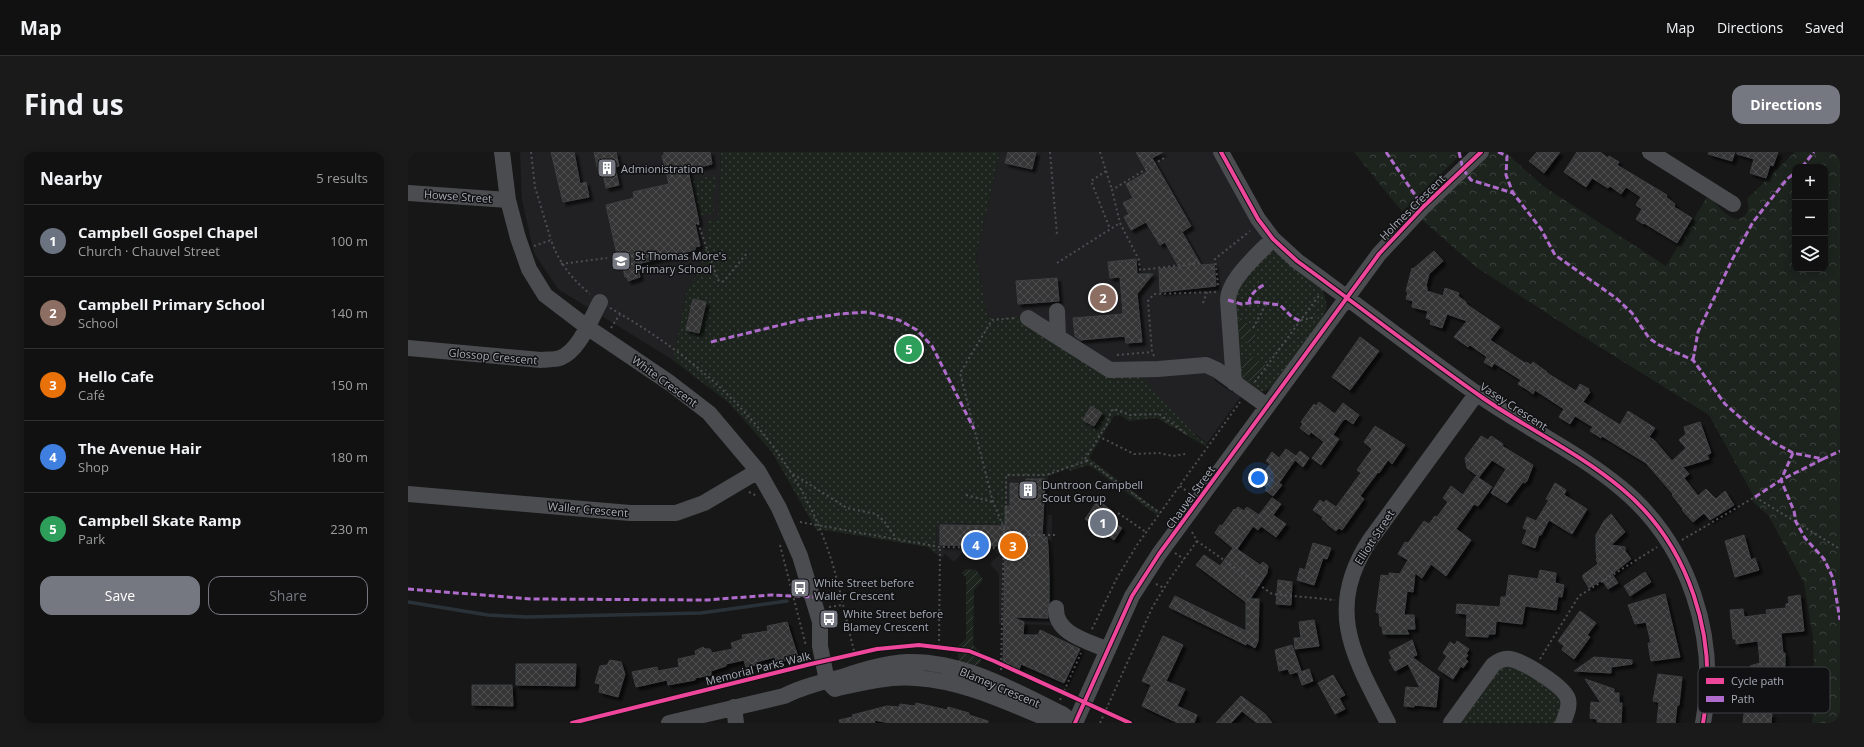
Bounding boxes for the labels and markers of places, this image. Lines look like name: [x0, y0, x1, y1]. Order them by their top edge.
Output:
building icon: Admionistration: [596, 157, 618, 179]
place label: Admionistration: [621, 161, 704, 176]
place label: St Thomas More's Primary School: [635, 248, 726, 276]
school or university icon: St Thomas More's Primary School: [610, 250, 632, 272]
pin: 2: [1090, 283, 1116, 313]
pin: 5: [896, 334, 922, 364]
place label: Duntroon Campbell Scout Group: [1042, 477, 1143, 505]
building icon: Duntroon Campbell Scout Group: [1017, 479, 1039, 501]
pin: 1: [1090, 508, 1116, 538]
pin: 4: [963, 530, 989, 560]
pin: 3: [1000, 531, 1026, 561]
place label: White Street before Waller Crescent: [814, 575, 914, 603]
bus stop icon: White Street before Waller Crescent: [789, 577, 811, 599]
place label: White Street before Blamey Crescent: [843, 606, 943, 634]
bus stop icon: White Street before Blamey Crescent: [818, 608, 840, 630]

